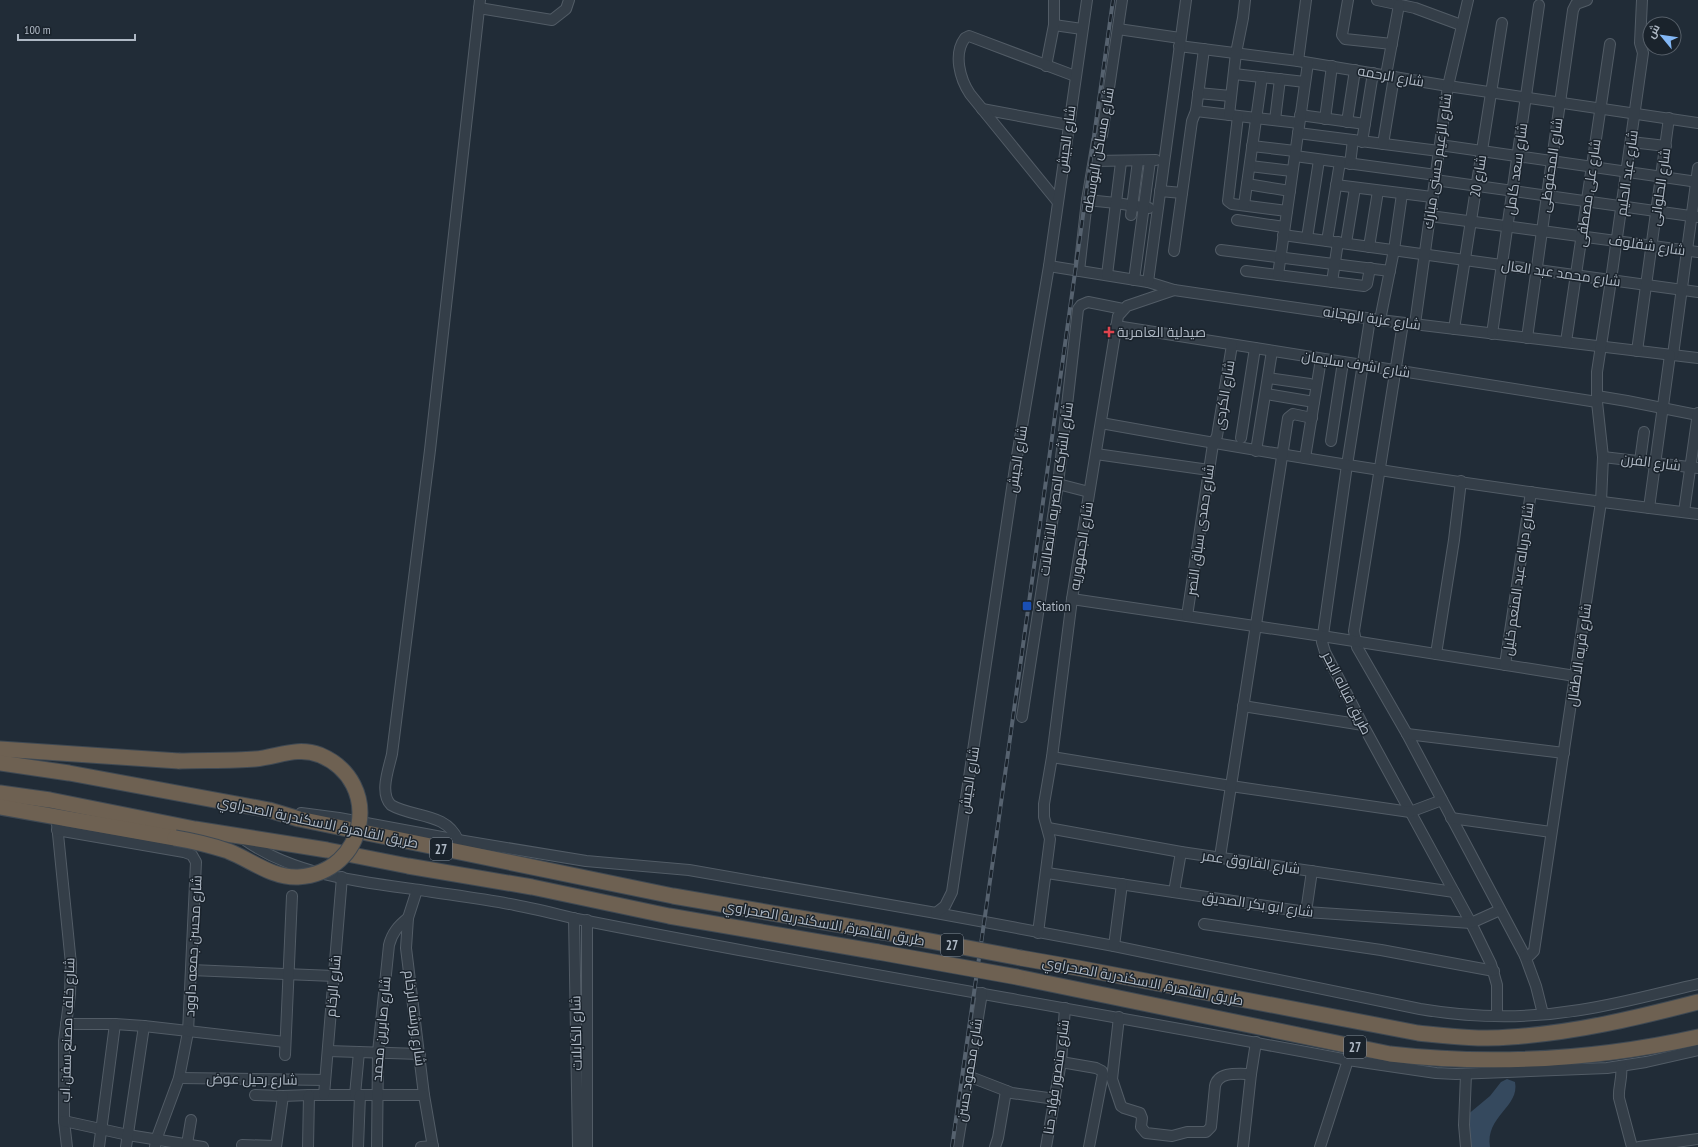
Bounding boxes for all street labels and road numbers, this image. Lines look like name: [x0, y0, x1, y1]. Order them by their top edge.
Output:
street label: شارع الرحمه: [1356, 61, 1426, 91]
street label: شارع مساكن البوسطه: [1078, 86, 1118, 214]
street label: شارع الزعيم حسنى مبارك: [1419, 92, 1456, 230]
street label: شارع الجيش: [1052, 104, 1080, 174]
street label: شارع المحفوظى: [1535, 117, 1567, 213]
street label: شارع سعد كامل: [1501, 122, 1531, 216]
street label: شارع عبد الحليم: [1612, 129, 1643, 217]
street label: شارع على مصطفى: [1572, 138, 1604, 248]
street label: شارع الحلوانى: [1646, 147, 1674, 227]
street label: شارع 20: [1466, 154, 1490, 198]
street label: شارع شقلوف: [1607, 231, 1687, 259]
street label: شارع محمد عبد العال: [1500, 256, 1622, 290]
street label: شارع عزبة الهجانه: [1322, 302, 1422, 334]
street label: شارع اشرف سليمان: [1300, 347, 1412, 381]
street label: شارع الكردى: [1210, 359, 1238, 431]
street label: شارع الشركه المصريه للاتصالات: [1035, 401, 1077, 577]
street label: شارع الجيش: [1003, 424, 1031, 494]
street label: شارع الفرن: [1620, 449, 1682, 475]
street label: شارع حمدى سباق النصر: [1182, 463, 1218, 598]
street label: شارع الجمهوريه: [1065, 500, 1097, 592]
street label: شارع درباله عبد المنعم خليل: [1498, 501, 1539, 657]
street label: شارع قريه الاطفال: [1563, 602, 1595, 708]
street label: طريق قباله البحر: [1318, 647, 1376, 738]
street label: شارع الجيش: [955, 745, 983, 815]
street label: طريق القاهرة, الاسكندرية الصحراوي: [215, 792, 420, 855]
road number: 27: [430, 838, 452, 860]
street label: شارع الفاروق عمر: [1200, 846, 1301, 878]
street label: شارع محسن جمعه داوود: [180, 875, 206, 1017]
street label: شارع ابو بكر الصديق: [1201, 887, 1315, 921]
street label: طريق القاهرة, الاسكندرية الصحراوي: [721, 896, 926, 953]
road number: 27: [941, 934, 963, 956]
street label: طريق القاهرة, الاسكندرية الصحراوي: [1040, 953, 1245, 1012]
street label: شارع الرخام: [321, 954, 346, 1018]
street label: شارع خلف مصنع سفن اب: [55, 957, 79, 1103]
street label: شارع ورشه الرخام: [399, 969, 430, 1067]
street label: شارع صابرين محمد: [367, 976, 395, 1082]
street label: شارع الكابلات: [566, 995, 586, 1071]
street label: شارع محمود حسن: [952, 1017, 986, 1123]
street label: شارع منصور فؤاد حنا: [1039, 1018, 1073, 1136]
road number: 27: [1344, 1036, 1366, 1058]
street label: شارع رحيل عوض: [206, 1069, 298, 1089]

